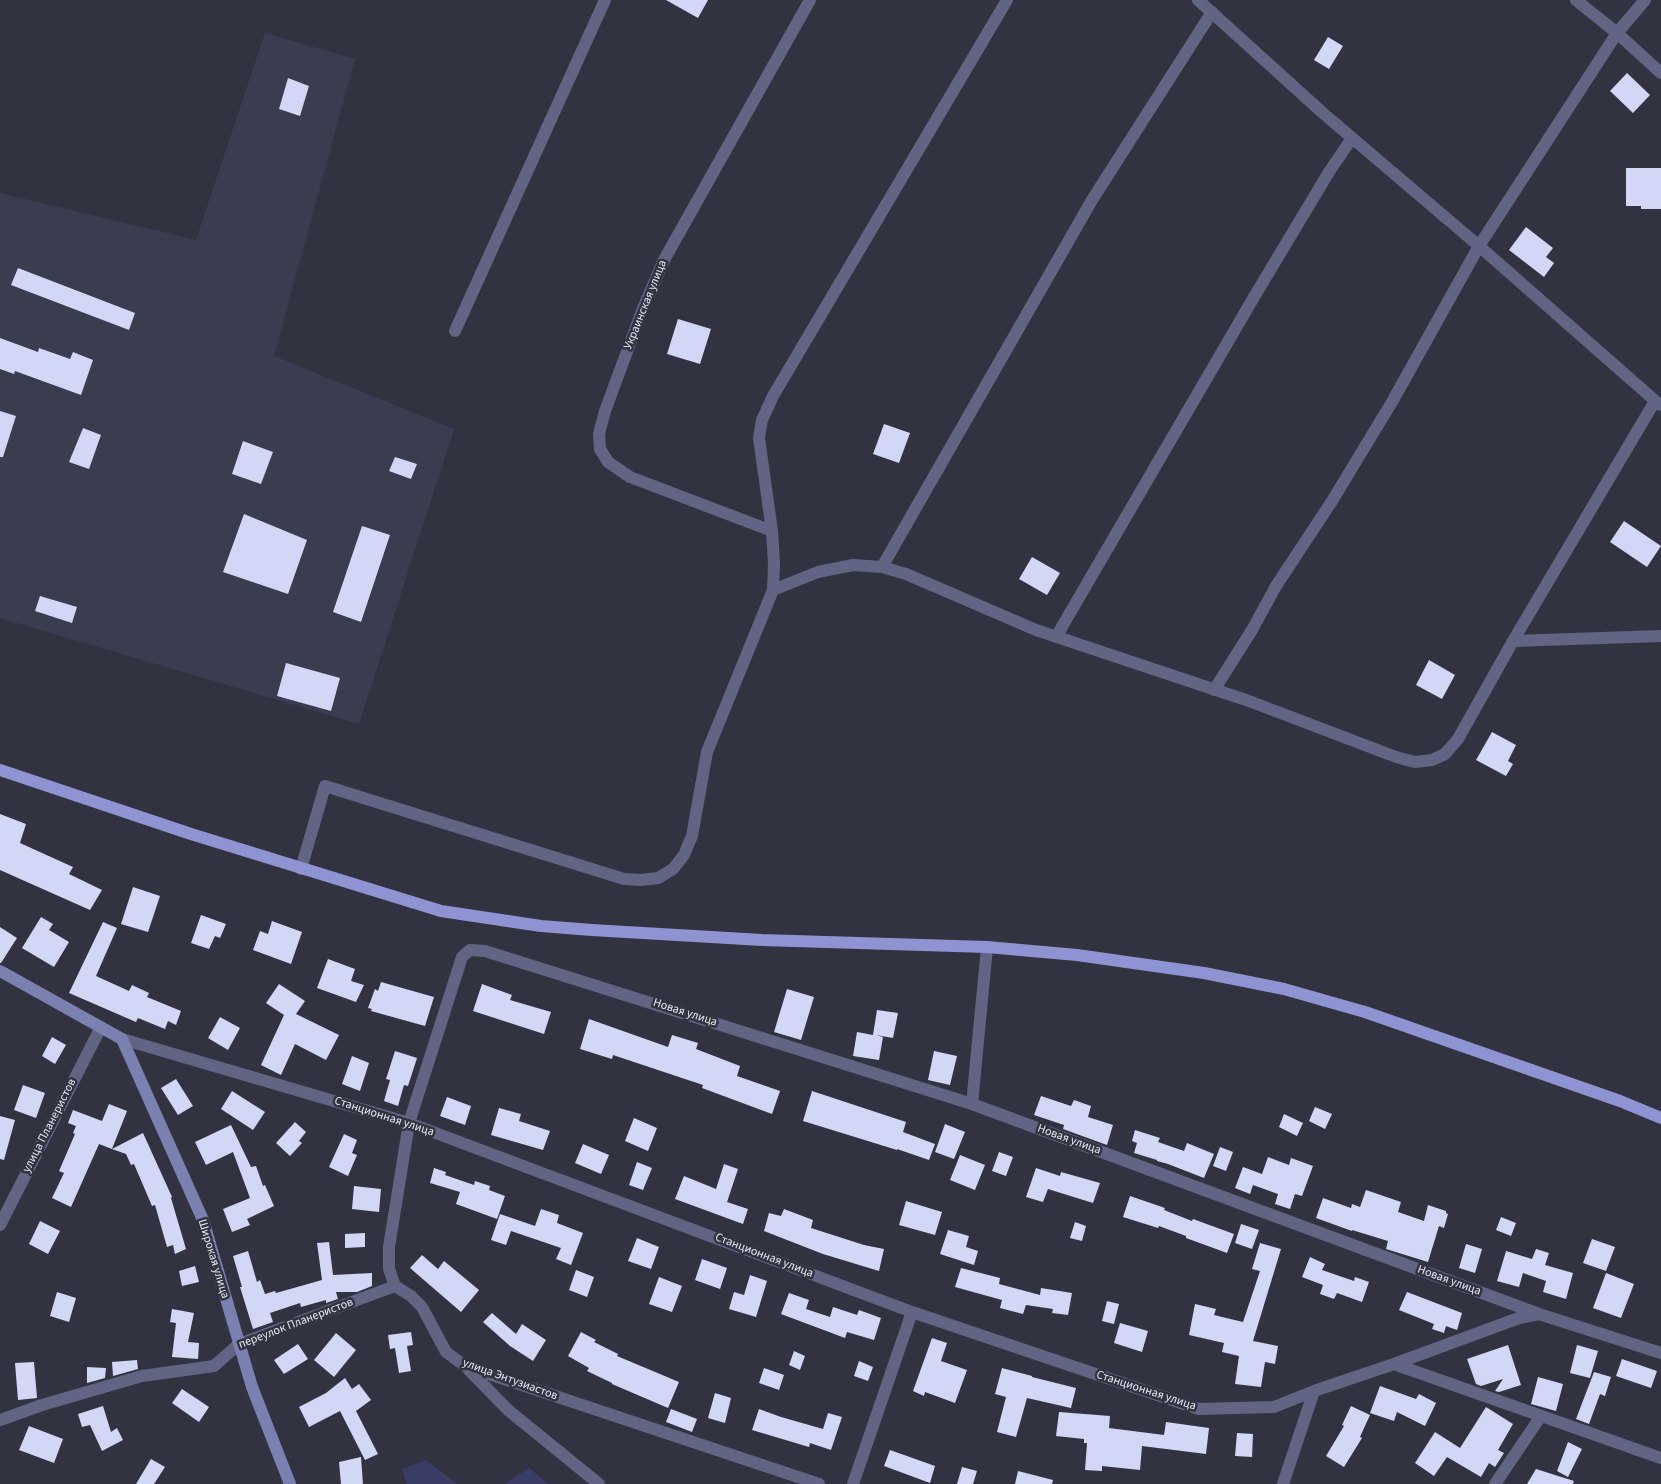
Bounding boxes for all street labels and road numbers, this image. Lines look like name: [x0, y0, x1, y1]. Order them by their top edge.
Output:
street label: Украинская улица: [621, 258, 671, 352]
street label: Новая улица: [651, 996, 719, 1030]
street label: улица Планеристов: [20, 1077, 80, 1175]
street label: Станционная улица: [332, 1094, 436, 1140]
street label: Новая улица: [1035, 1122, 1103, 1158]
street label: Широкая улица: [194, 1218, 232, 1300]
street label: Станционная улица: [713, 1231, 815, 1281]
street label: Новая улица: [1415, 1263, 1483, 1299]
street label: переулок Планеристов: [237, 1295, 355, 1353]
street label: улица Энтузиастов: [461, 1356, 559, 1404]
street label: Станционная улица: [1094, 1368, 1198, 1414]

